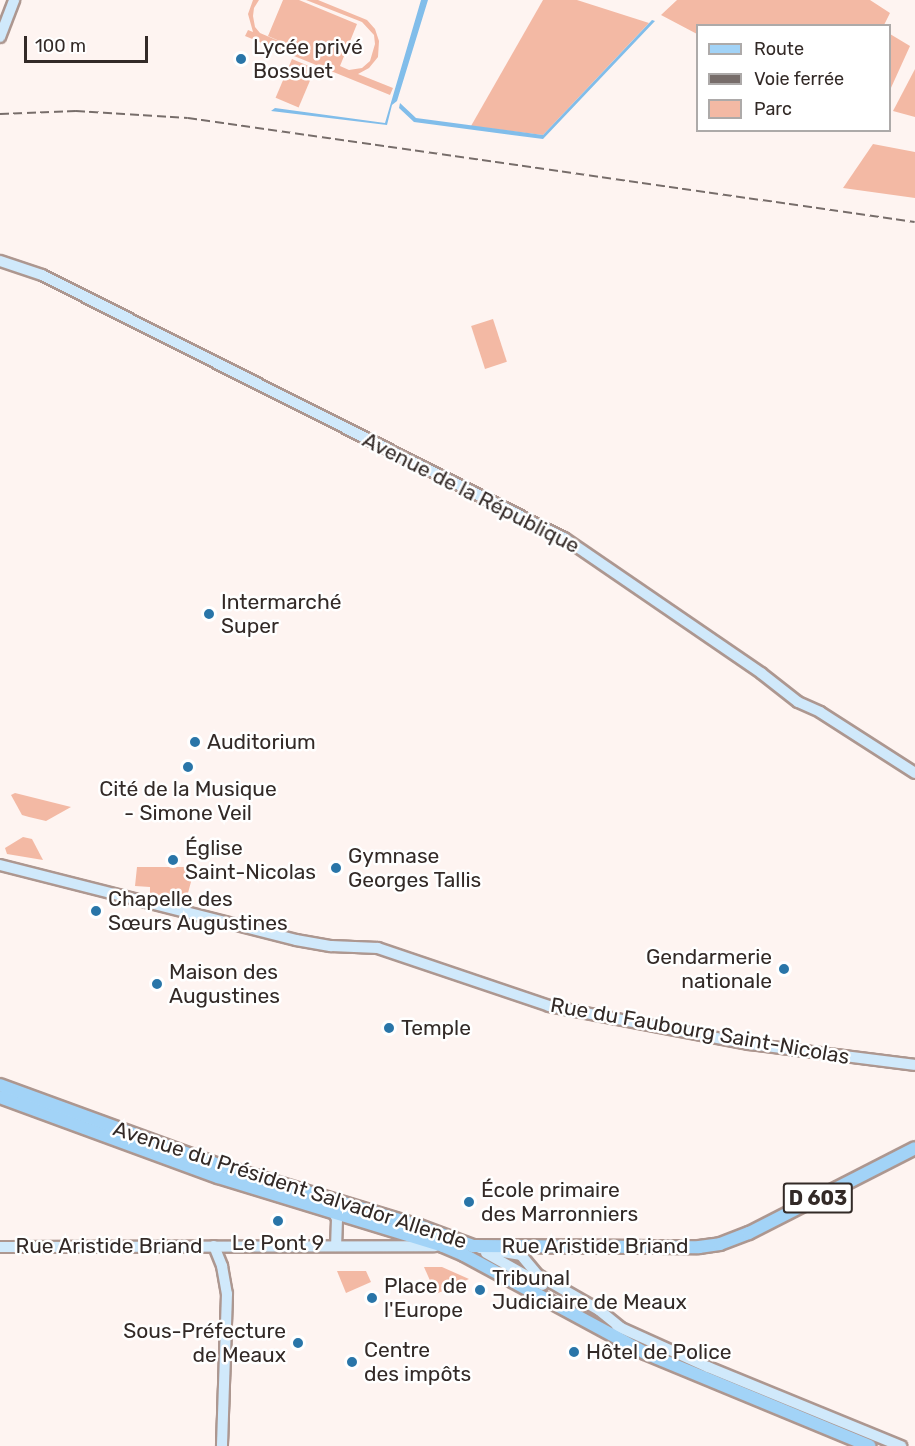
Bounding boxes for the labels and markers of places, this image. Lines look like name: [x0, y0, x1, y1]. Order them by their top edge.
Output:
place label: Lycée privé Bossuet: [253, 34, 363, 84]
marker: Lycée privé Bossuet: [234, 52, 248, 66]
place label: Intermarché Super: [221, 589, 341, 639]
marker: Intermarché Super: [202, 607, 216, 621]
place label: Auditorium: [207, 729, 316, 755]
marker: Auditorium: [188, 735, 202, 749]
marker: Cité de la Musique - Simone Veil: [181, 760, 195, 774]
place label: Cité de la Musique - Simone Veil: [99, 776, 277, 826]
place label: Église Saint-Nicolas: [185, 835, 316, 885]
place label: Gymnase Georges Tallis: [348, 843, 482, 893]
marker: Église Saint-Nicolas: [166, 853, 180, 867]
marker: Gymnase Georges Tallis: [329, 861, 343, 875]
place label: Chapelle des Sœurs Augustines: [108, 886, 288, 936]
marker: Chapelle des Sœurs Augustines: [89, 904, 103, 918]
place label: Gendarmerie nationale: [646, 944, 772, 994]
place label: Maison des Augustines: [169, 959, 280, 1009]
marker: Gendarmerie nationale: [777, 962, 791, 976]
marker: Maison des Augustines: [150, 977, 164, 991]
place label: Temple: [401, 1015, 471, 1041]
marker: Temple: [382, 1021, 396, 1035]
place label: École primaire des Marronniers: [481, 1177, 638, 1227]
marker: École primaire des Marronniers: [462, 1195, 476, 1209]
marker: Le Pont 9: [271, 1214, 285, 1228]
place label: Le Pont 9: [232, 1230, 324, 1256]
place label: Tribunal Judiciaire de Meaux: [492, 1265, 687, 1315]
place label: Place de l'Europe: [384, 1273, 467, 1323]
marker: Tribunal Judiciaire de Meaux: [473, 1283, 487, 1297]
marker: Place de l'Europe: [365, 1291, 379, 1305]
place label: Sous-Préfecture de Meaux: [123, 1318, 286, 1368]
marker: Sous-Préfecture de Meaux: [291, 1336, 305, 1350]
place label: Centre des impôts: [364, 1337, 471, 1387]
place label: Hôtel de Police: [586, 1339, 731, 1365]
marker: Hôtel de Police: [567, 1345, 581, 1359]
marker: Centre des impôts: [345, 1355, 359, 1369]

